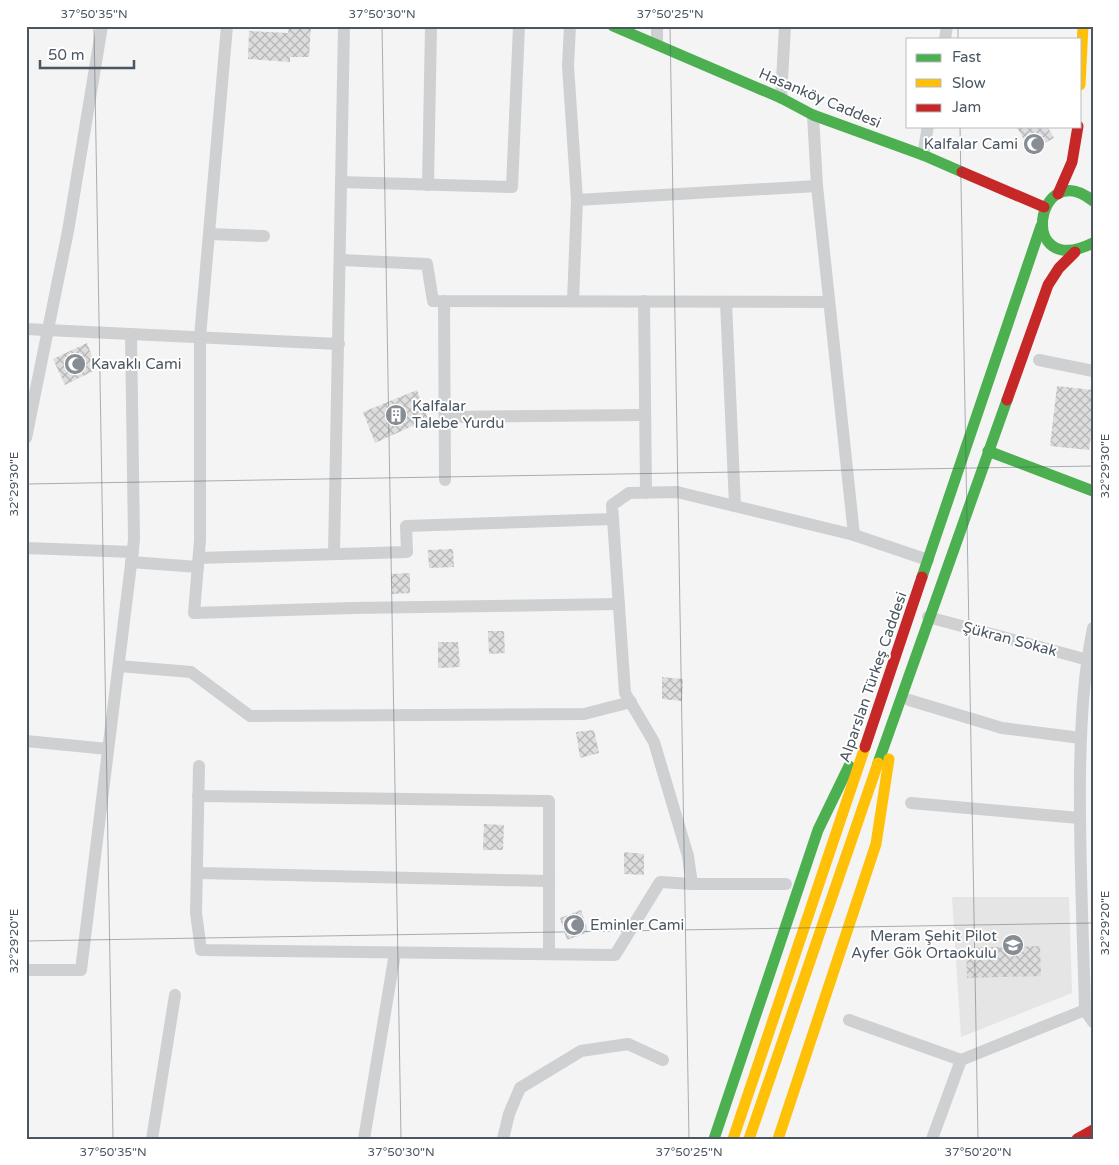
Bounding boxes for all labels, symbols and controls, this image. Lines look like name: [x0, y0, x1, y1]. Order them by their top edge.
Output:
text: 37°50'35"N: [60, 7, 128, 21]
text: 37°50'30"N: [348, 7, 416, 21]
text: 37°50'25"N: [636, 7, 704, 21]
scale bar: [40, 38, 134, 70]
legend: [906, 38, 1082, 128]
text: 50 m: [48, 46, 85, 64]
text: Fast: [952, 48, 982, 66]
street label: Hasanköy Caddesi: [756, 64, 884, 132]
text: Slow: [952, 74, 986, 92]
text: Jam: [952, 98, 981, 116]
mosque icon: Kalfalar Cami: [1022, 132, 1046, 156]
place label: Kalfalar Cami: [924, 135, 1018, 153]
mosque icon: Kavaklı Cami: [63, 352, 87, 376]
place label: Kavaklı Cami: [91, 355, 182, 373]
place label: Kalfalar Talebe Yurdu: [412, 397, 504, 432]
building icon: Kalfalar Talebe Yurdu: [384, 403, 408, 427]
text: 32°29'30"E: [1098, 433, 1112, 499]
text: 32°29'30"E: [7, 451, 21, 517]
street label: Alparslan Türkeş Caddesi: [835, 590, 911, 764]
street label: Şükran Sokak: [961, 618, 1059, 660]
text: 32°29'20"E: [1098, 890, 1112, 956]
text: 32°29'20"E: [7, 908, 21, 974]
mosque icon: Eminler Cami: [562, 913, 586, 937]
place label: Eminler Cami: [590, 916, 684, 934]
place label: Meram Şehit Pilot Ayfer Gök Ortaokulu: [851, 927, 997, 962]
school or university icon: Meram Şehit Pilot Ayfer Gök Ortaokulu: [1001, 933, 1025, 957]
text: 37°50'35"N: [79, 1145, 147, 1159]
text: 37°50'30"N: [367, 1145, 435, 1159]
text: 37°50'25"N: [655, 1145, 723, 1159]
text: 37°50'20"N: [944, 1145, 1012, 1159]

